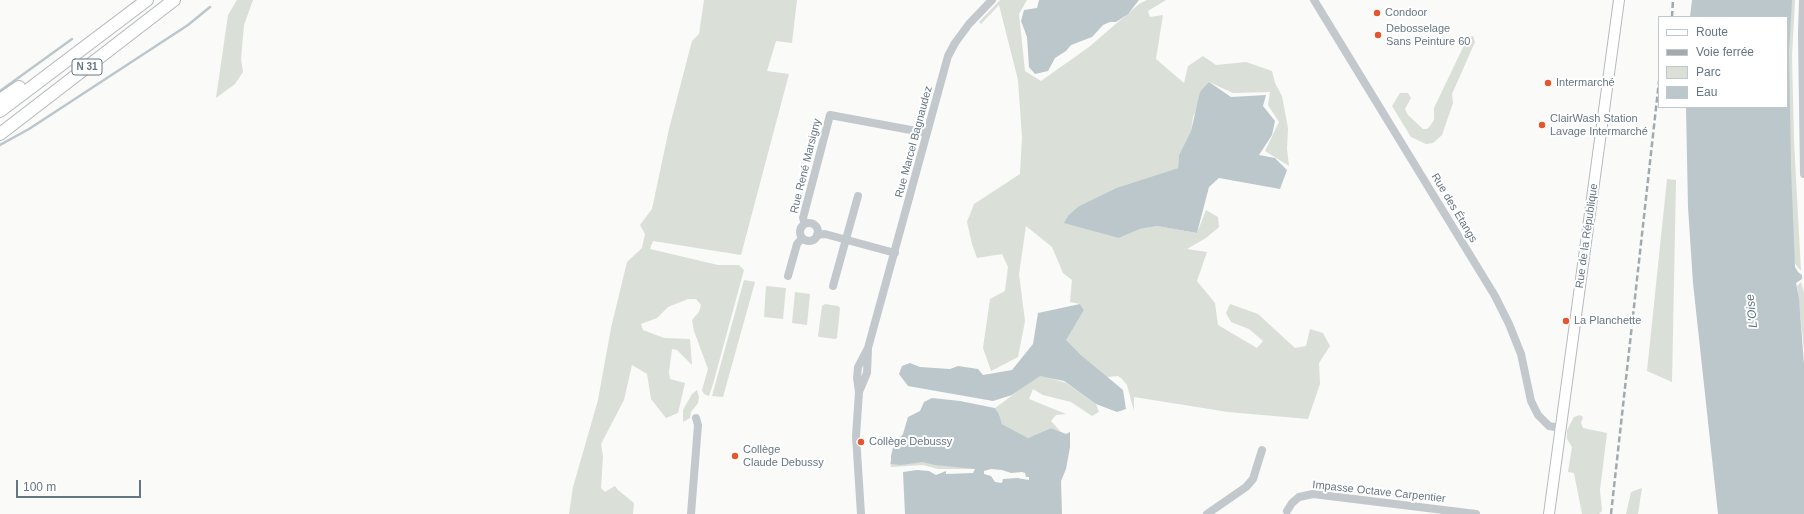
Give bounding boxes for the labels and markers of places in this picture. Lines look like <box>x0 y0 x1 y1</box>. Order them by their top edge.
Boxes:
place label: Condoor <box>1385 6 1427 20</box>
marker: Condoor <box>1372 8 1382 18</box>
place label: Debosselage Sans Peinture 60 <box>1386 22 1470 48</box>
marker: Debosselage Sans Peinture 60 <box>1373 30 1383 40</box>
place label: Intermarché <box>1556 76 1615 90</box>
marker: Intermarché <box>1543 78 1553 88</box>
place label: ClairWash Station Lavage Intermarché <box>1550 112 1648 138</box>
marker: ClairWash Station Lavage Intermarché <box>1537 120 1547 130</box>
place label: La Planchette <box>1574 314 1641 328</box>
marker: La Planchette <box>1561 316 1571 326</box>
place label: Collège Debussy <box>869 435 952 449</box>
marker: Collège Debussy <box>856 437 866 447</box>
place label: Collège Claude Debussy <box>743 443 824 469</box>
marker: Collège Claude Debussy <box>730 451 740 461</box>

